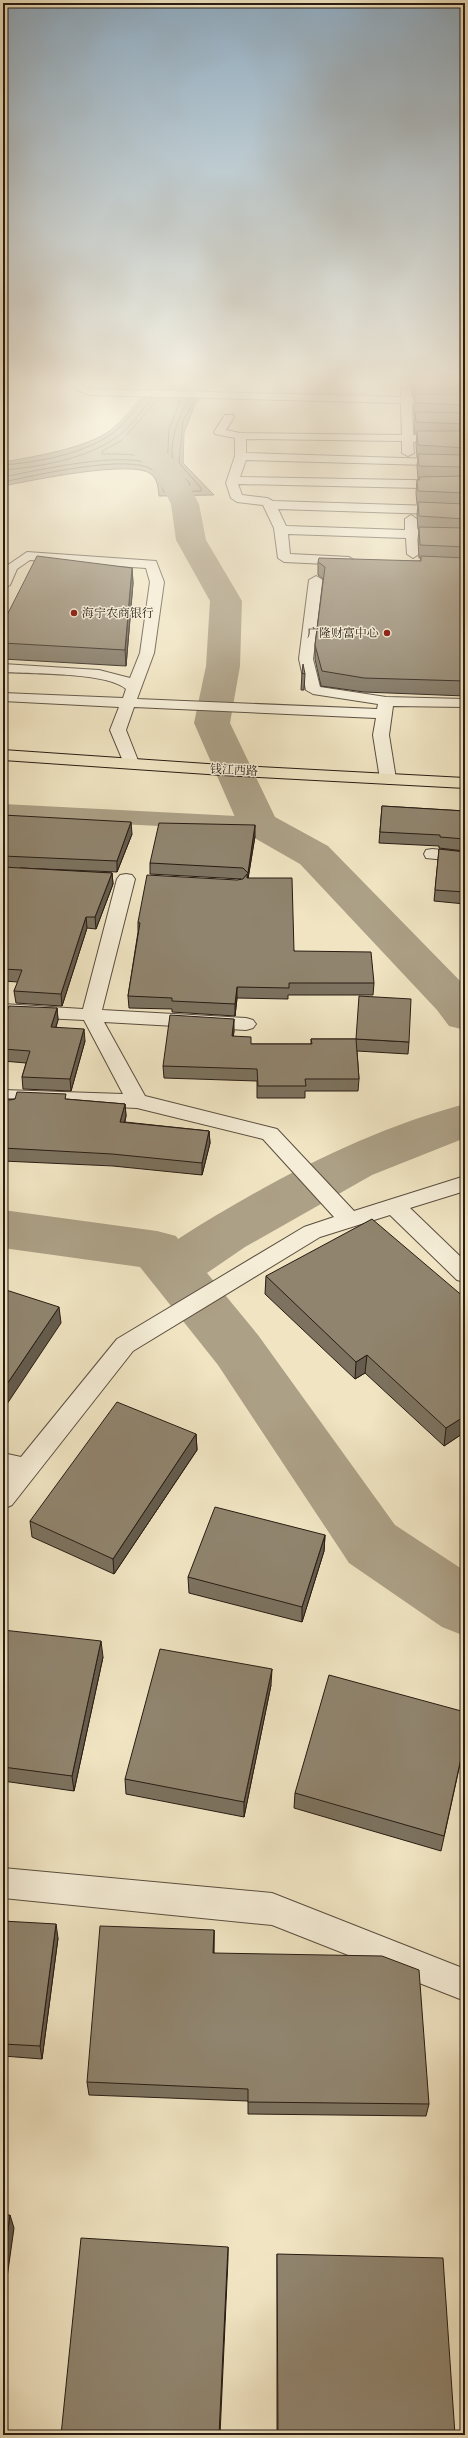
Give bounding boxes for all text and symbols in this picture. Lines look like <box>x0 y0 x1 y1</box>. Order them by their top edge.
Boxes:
place label: 海宁农商银行 <box>82 605 154 621</box>
marker: 海宁农商银行 <box>69 608 79 618</box>
place label: 广隆财富中心 <box>307 625 379 641</box>
marker: 广隆财富中心 <box>382 628 392 638</box>
street label: 钱江西路 <box>210 761 258 779</box>

